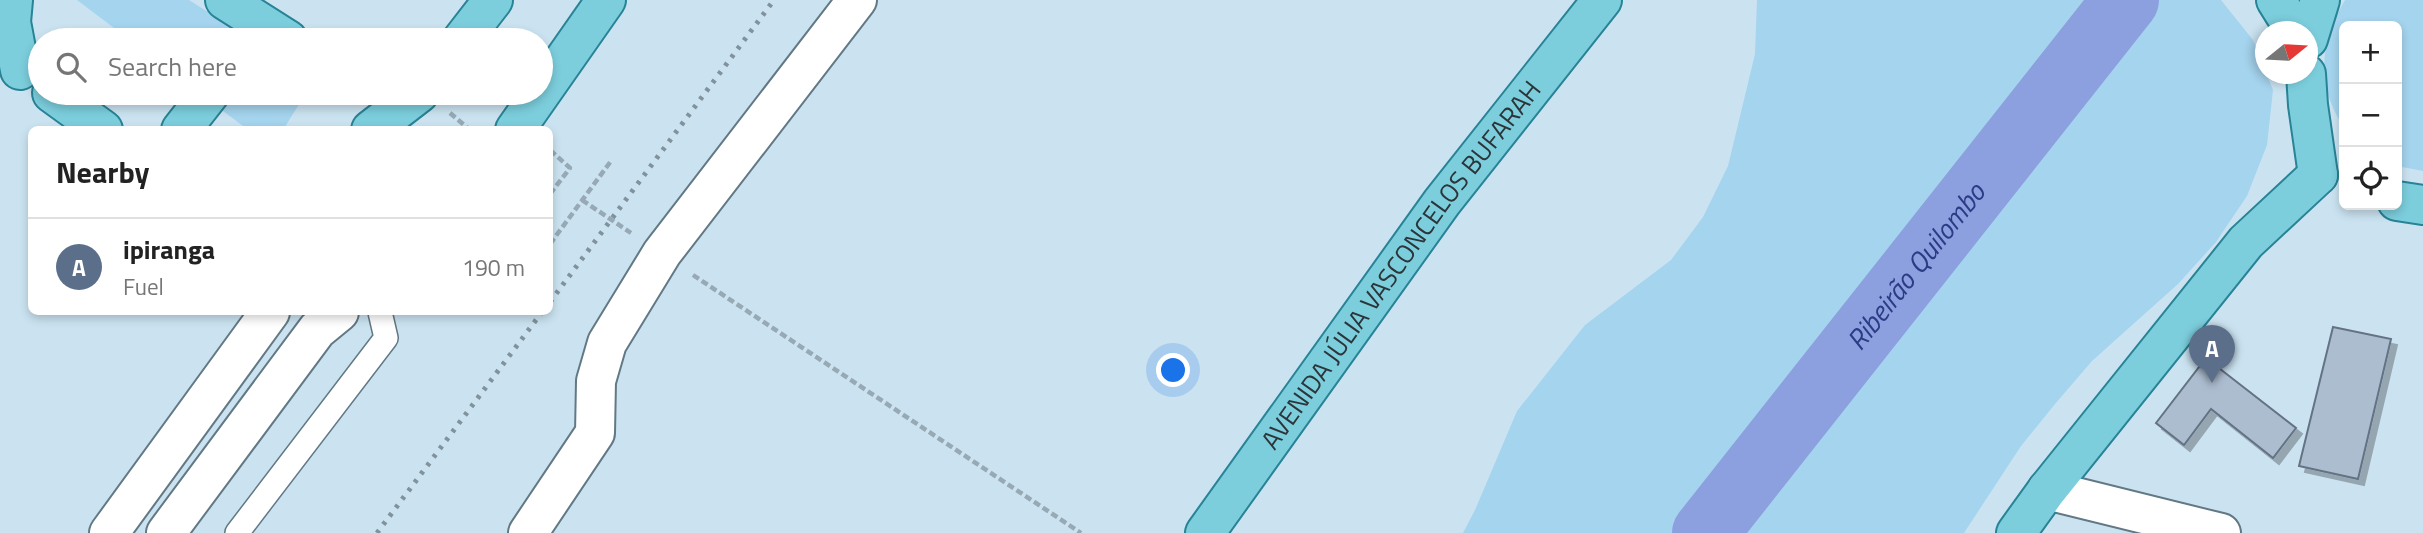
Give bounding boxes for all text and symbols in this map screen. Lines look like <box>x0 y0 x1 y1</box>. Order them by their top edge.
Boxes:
north arrow <box>2255 21 2318 84</box>
map controls <box>2339 21 2402 210</box>
button: + <box>2339 21 2402 84</box>
search box <box>28 28 553 105</box>
text: Search here <box>108 47 237 86</box>
icon: search <box>52 48 90 86</box>
street label: AVENIDA JÚLIA VASCONCELOS BUFARAH <box>1251 72 1550 457</box>
button: − <box>2339 84 2402 147</box>
button: locate <box>2339 147 2402 210</box>
text: Nearby <box>56 149 149 195</box>
water label: Ribeirão Quilombo <box>1835 172 1996 359</box>
text: ipiranga <box>123 230 215 269</box>
text: A <box>72 250 86 285</box>
text: 190 m <box>462 250 525 285</box>
text: Fuel <box>123 269 164 304</box>
pin: A <box>2189 325 2235 383</box>
your location <box>1156 353 1190 387</box>

